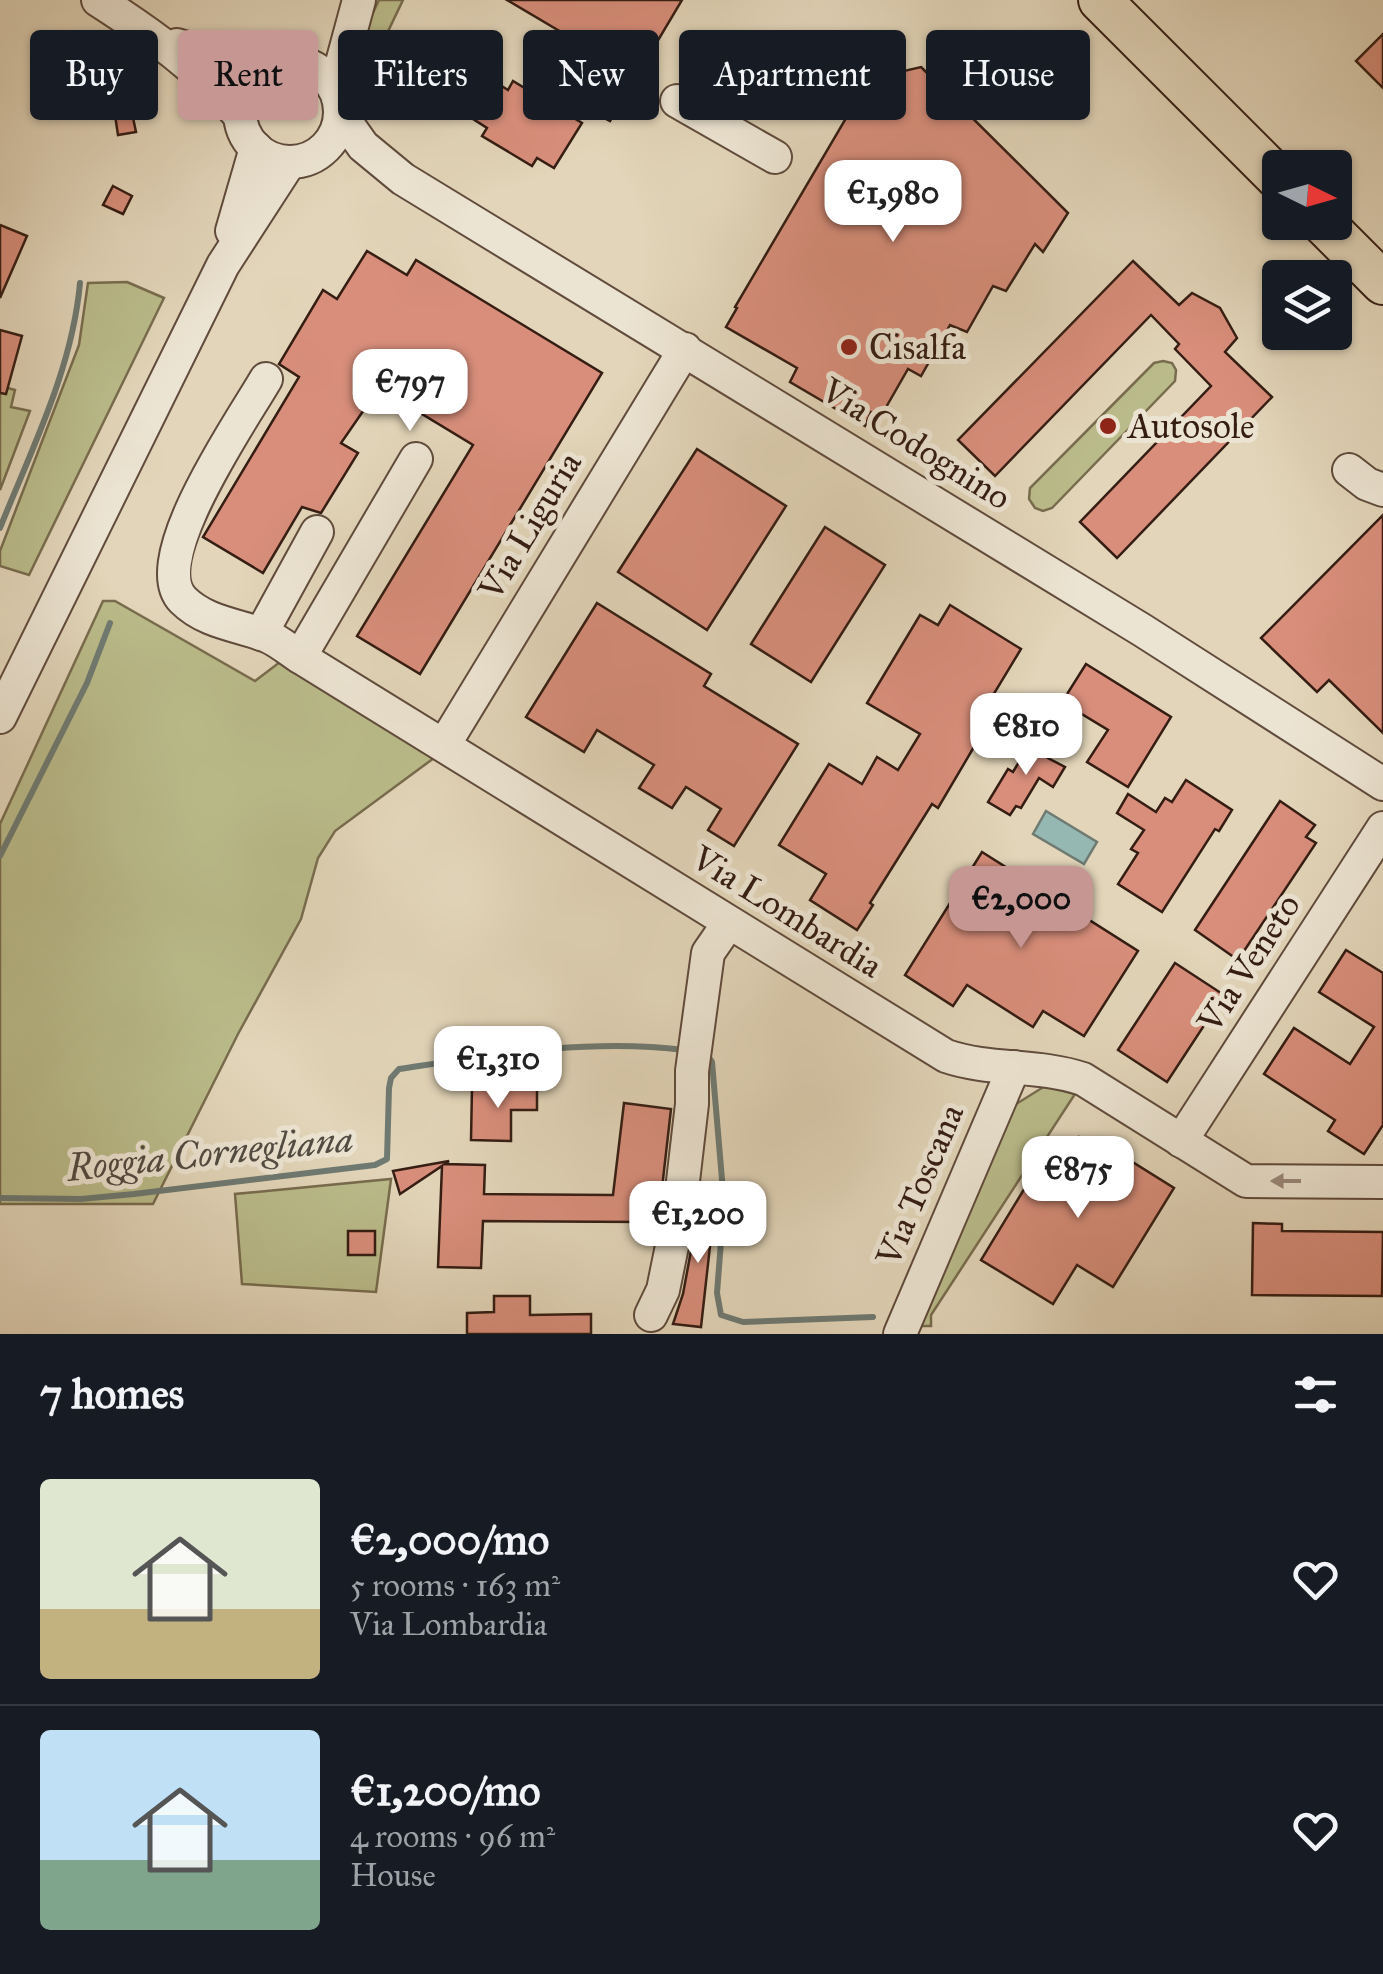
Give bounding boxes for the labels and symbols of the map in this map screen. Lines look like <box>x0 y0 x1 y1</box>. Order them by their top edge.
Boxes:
north arrow <box>1262 150 1352 240</box>
pin: €1,980 <box>812 160 974 245</box>
place label: Cisalfa <box>869 326 966 369</box>
marker: Cisalfa <box>838 336 860 358</box>
pin: €797 <box>351 349 469 434</box>
street label: Via Codognino <box>812 368 1019 519</box>
place label: Autosole <box>1126 405 1255 448</box>
marker: Autosole <box>1097 415 1119 437</box>
street label: Via Liguria <box>469 444 591 608</box>
pin: €810 <box>967 693 1085 778</box>
street label: Via Lombardia <box>683 836 890 988</box>
pin: €2,000 <box>940 866 1102 951</box>
street label: Via Veneto <box>1188 886 1310 1041</box>
pin: €1,310 <box>417 1026 579 1111</box>
street label: Via Toscana <box>866 1098 973 1273</box>
water label: Roggia Cornegliana <box>63 1115 355 1191</box>
pin: €875 <box>1019 1136 1137 1221</box>
one-way arrow <box>1269 1173 1301 1189</box>
pin: €1,200 <box>617 1181 779 1266</box>

